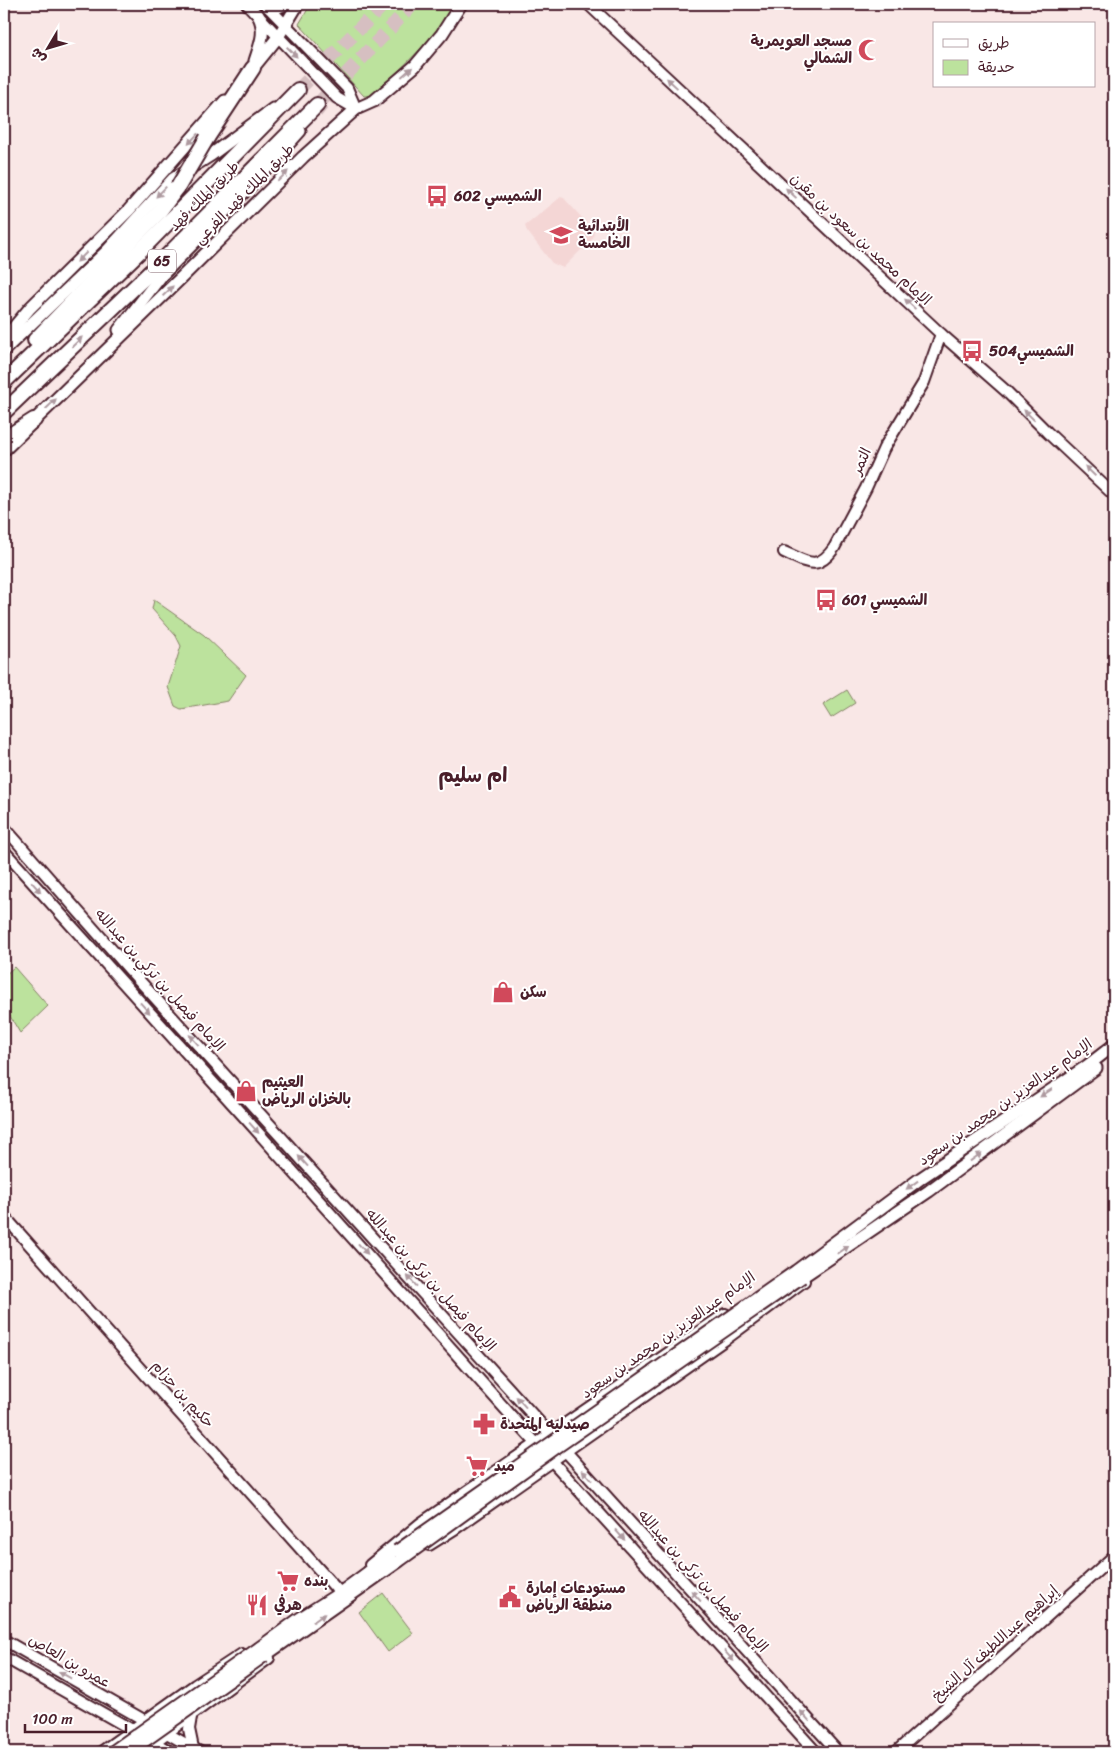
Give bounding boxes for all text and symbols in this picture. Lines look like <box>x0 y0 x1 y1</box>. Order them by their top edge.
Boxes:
north arrow <box>22 22 72 72</box>
legend <box>933 22 1096 88</box>
place label: مسجد العويمرية الشمالي <box>751 28 852 72</box>
text: طريق <box>978 30 1010 56</box>
mosque icon: مسجد العويمرية الشمالي <box>856 37 882 63</box>
text: ش <box>24 42 53 69</box>
one-way arrow <box>286 46 298 58</box>
text: حديقة <box>978 54 1015 80</box>
one-way arrow <box>401 67 414 78</box>
one-way arrow <box>666 77 678 89</box>
one-way arrow <box>187 132 198 145</box>
street label: طريق الملك فهد الفرعي <box>190 140 298 248</box>
street label: طريق الملك فهد <box>165 157 243 235</box>
street label: الإمام محمد بن سعود بن مقرن <box>784 166 938 312</box>
one-way arrow <box>277 170 289 182</box>
bus stop icon: الشميسي 602 <box>424 183 450 209</box>
place label: الشميسي 602 <box>453 183 542 210</box>
one-way arrow <box>155 186 167 198</box>
one-way arrow <box>785 187 797 199</box>
place label: الأبتدائية الخامسة <box>578 213 630 256</box>
school or university icon: الأبتدائية الخامسة <box>548 222 574 248</box>
road number: 65 <box>148 250 176 272</box>
one-way arrow <box>76 251 88 263</box>
one-way arrow <box>162 285 174 297</box>
one-way arrow <box>904 298 916 310</box>
one-way arrow <box>71 336 83 348</box>
bus stop icon: الشميسي504 <box>959 338 985 364</box>
place label: الشميسي504 <box>989 338 1074 365</box>
one-way arrow <box>45 398 57 410</box>
one-way arrow <box>1023 409 1035 421</box>
street label: التمر <box>843 443 879 480</box>
one-way arrow <box>1084 465 1096 477</box>
bus stop icon: الشميسي 601 <box>813 587 839 613</box>
place label: الشميسي 601 <box>841 587 927 614</box>
district label: ام سليم <box>439 758 507 793</box>
one-way arrow <box>30 881 41 893</box>
street label: الإمام فيصل بن تركي بن عبدالله <box>88 902 232 1058</box>
shop icon: سكن <box>490 979 516 1005</box>
place label: سكن <box>520 979 547 1005</box>
one-way arrow <box>139 1001 151 1013</box>
street label: الإمام عبدالعزيز بن محمد بن سعود <box>912 1032 1098 1172</box>
one-way arrow <box>188 1035 200 1047</box>
place label: العيثيم بالخزان الرياض <box>262 1069 351 1112</box>
shop icon: العيثيم بالخزان الرياض <box>233 1078 259 1104</box>
one-way arrow <box>1039 1088 1053 1097</box>
one-way arrow <box>249 1121 260 1134</box>
one-way arrow <box>969 1152 983 1162</box>
one-way arrow <box>297 1155 309 1167</box>
one-way arrow <box>905 1180 919 1190</box>
street label: الإمام فيصل بن تركي بن عبدالله <box>359 1202 503 1358</box>
one-way arrow <box>357 1242 369 1254</box>
one-way arrow <box>836 1245 850 1255</box>
street label: الإمام عبدالعزيز بن محمد بن سعود <box>575 1265 761 1405</box>
one-way arrow <box>406 1276 418 1288</box>
street label: حكيم بن حزام <box>145 1354 221 1434</box>
one-way arrow <box>515 1396 527 1408</box>
pharmacy icon: صيدليه المتحدة <box>471 1411 497 1437</box>
place label: صيدليه المتحدة <box>500 1411 590 1437</box>
supermarket icon: ميد <box>464 1453 490 1479</box>
place label: ميد <box>494 1453 515 1479</box>
one-way arrow <box>581 1470 593 1482</box>
street label: الإمام فيصل بن تركي بن عبدالله <box>631 1503 775 1659</box>
one-way arrow <box>614 1529 626 1541</box>
supermarket icon: بنده <box>275 1568 301 1594</box>
place label: بنده <box>304 1568 328 1594</box>
place label: مستودعات إمارة منطقة الرياض <box>526 1575 626 1618</box>
street label: إبراهيم عبداللطيف آل الشيخ <box>925 1578 1065 1708</box>
public building icon: مستودعات إمارة منطقة الرياض <box>497 1584 523 1610</box>
one-way arrow <box>690 1590 702 1602</box>
restaurant icon: هرفي <box>244 1592 270 1618</box>
place label: هرفي <box>274 1592 302 1618</box>
one-way arrow <box>312 1613 326 1623</box>
street label: عمرو بن العاص <box>24 1627 116 1695</box>
one-way arrow <box>723 1649 735 1661</box>
one-way arrow <box>57 1671 72 1679</box>
scale bar <box>25 1701 126 1733</box>
text: 100 m <box>32 1706 73 1732</box>
one-way arrow <box>799 1711 811 1723</box>

